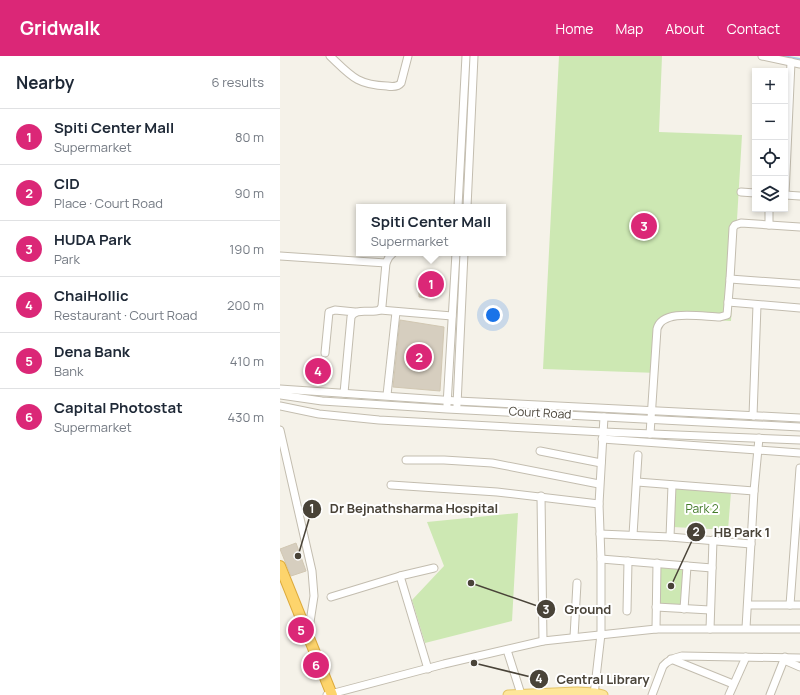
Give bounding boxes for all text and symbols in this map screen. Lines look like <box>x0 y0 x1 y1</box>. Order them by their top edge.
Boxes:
text: Gridwalk <box>20 15 100 41</box>
text: Home <box>556 19 593 38</box>
text: Map <box>615 19 643 38</box>
text: About <box>665 19 705 38</box>
text: Contact <box>727 19 780 38</box>
map controls <box>752 68 788 212</box>
button: + <box>752 68 788 104</box>
text: Nearby <box>16 71 74 94</box>
text: 6 results <box>212 73 264 91</box>
button: − <box>752 104 788 140</box>
text: Spiti Center Mall <box>54 117 174 138</box>
text: 1 <box>26 128 32 146</box>
text: 80 m <box>235 128 264 146</box>
text: Supermarket <box>54 138 132 156</box>
button: locate <box>752 140 788 176</box>
text: CID <box>54 173 80 194</box>
button: layers <box>752 176 788 212</box>
text: 2 <box>25 184 33 202</box>
text: 90 m <box>234 184 264 202</box>
text: Place · Court Road <box>54 194 163 212</box>
popup <box>356 204 506 256</box>
text: Spiti Center Mall <box>371 211 491 232</box>
pin: 3 <box>631 211 657 241</box>
text: HUDA Park <box>54 229 131 250</box>
text: Supermarket <box>371 232 449 250</box>
text: 3 <box>25 240 33 258</box>
text: 190 m <box>229 240 264 258</box>
text: Park <box>54 250 80 268</box>
pin: 1 <box>418 269 444 299</box>
text: ChaiHollic <box>54 285 129 306</box>
text: 4 <box>25 296 33 314</box>
text: 200 m <box>227 296 264 314</box>
your location <box>483 305 503 325</box>
text: Restaurant · Court Road <box>54 306 198 324</box>
text: Dena Bank <box>54 341 130 362</box>
pin: 2 <box>406 342 432 372</box>
text: 5 <box>25 352 33 370</box>
text: 410 m <box>230 352 264 370</box>
pin: 4 <box>305 356 331 386</box>
text: Bank <box>54 362 83 380</box>
text: Capital Photostat <box>54 397 183 418</box>
street label: Court Road <box>508 402 572 423</box>
text: 6 <box>25 408 33 426</box>
text: 430 m <box>228 408 264 426</box>
text: Supermarket <box>54 418 132 436</box>
callout: Dr Bejnathsharma Hospital <box>302 496 507 521</box>
text: Dr Bejnathsharma Hospital <box>330 499 498 517</box>
text: 1 <box>309 500 315 517</box>
park label: Park 2 <box>685 500 719 517</box>
callout: HB Park 1 <box>686 520 778 545</box>
text: 2 <box>692 523 700 540</box>
text: HB Park 1 <box>714 523 770 541</box>
callout: Ground <box>536 597 619 622</box>
text: Ground <box>565 600 611 618</box>
text: 3 <box>543 601 550 618</box>
pin: 5 <box>288 615 314 645</box>
pin: 6 <box>303 650 329 680</box>
callout: Central Library <box>529 667 658 692</box>
text: 4 <box>535 670 543 687</box>
text: Central Library <box>556 670 650 688</box>

